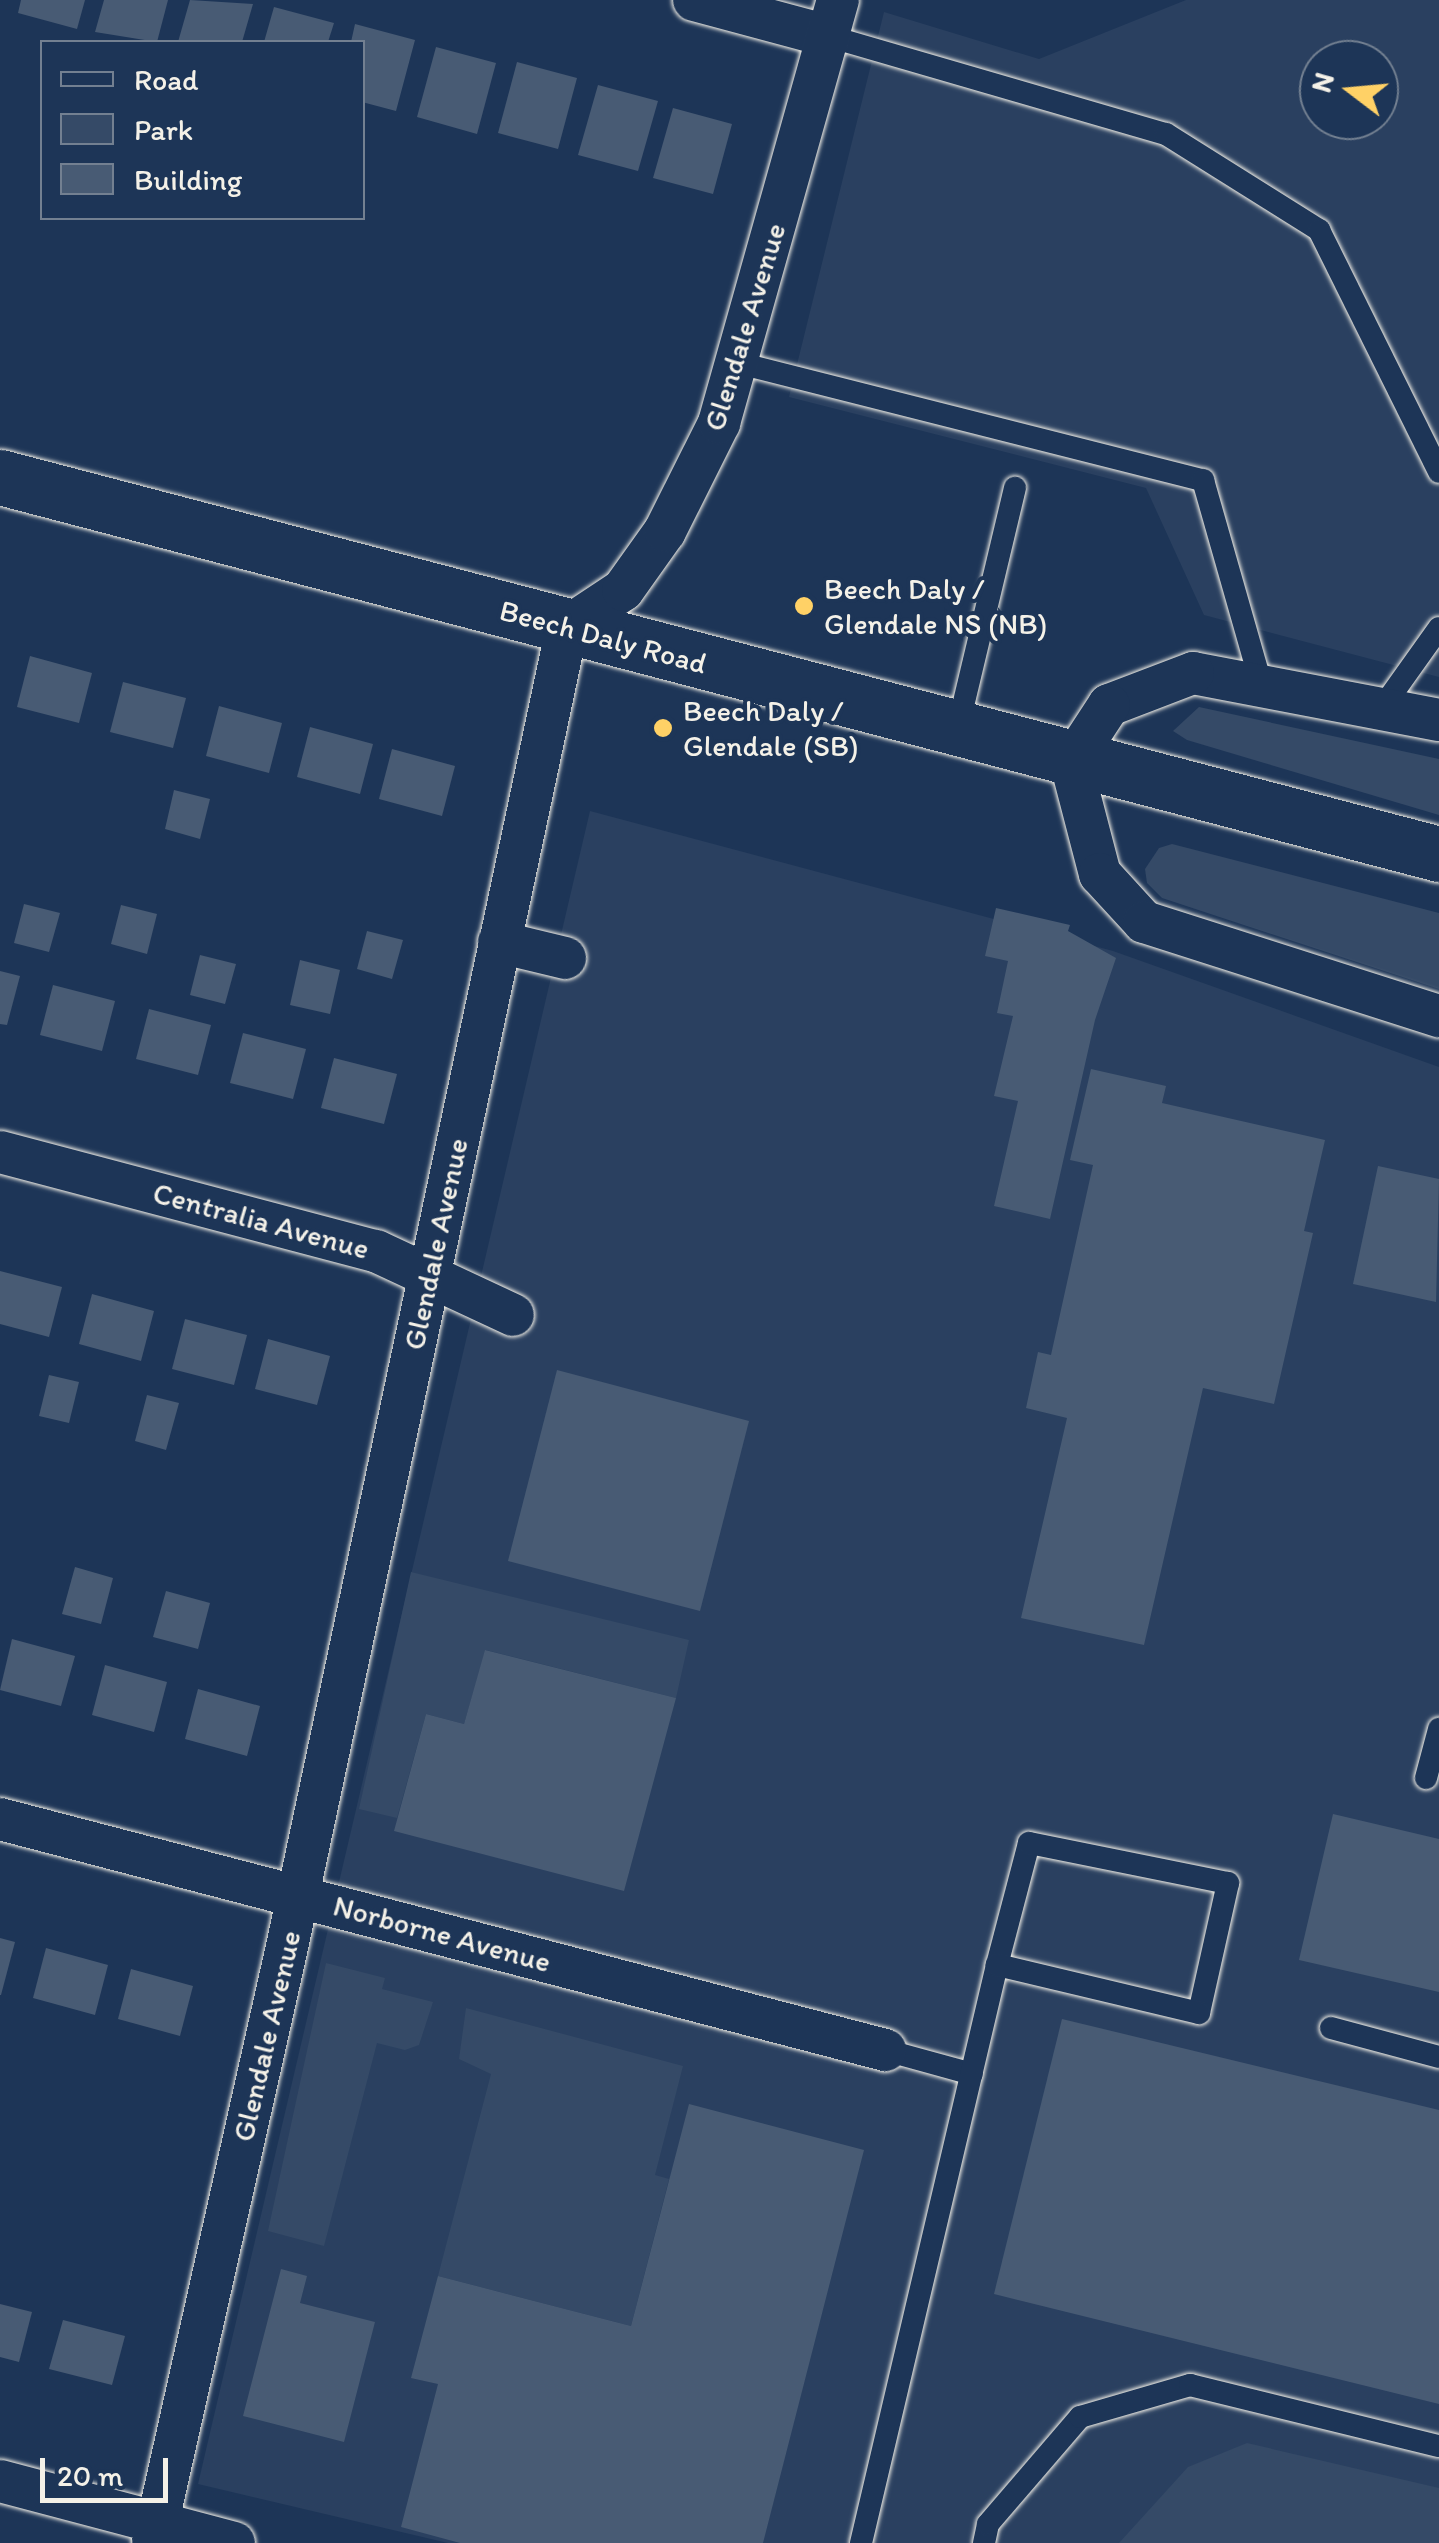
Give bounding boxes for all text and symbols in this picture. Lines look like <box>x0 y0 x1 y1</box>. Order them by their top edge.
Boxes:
legend <box>40 40 365 220</box>
north arrow <box>1299 40 1399 140</box>
text: Road <box>134 61 199 98</box>
text: N <box>1303 69 1341 96</box>
text: Park <box>134 111 193 148</box>
text: Building <box>134 161 242 198</box>
street label: Glendale Avenue <box>696 219 794 435</box>
place label: Beech Daly / Glendale NS (NB) <box>824 571 1047 642</box>
street label: Beech Daly Road <box>495 592 711 682</box>
marker: Beech Daly / Glendale NS (NB) <box>793 595 815 617</box>
place label: Beech Daly / Glendale (SB) <box>683 693 859 764</box>
marker: Beech Daly / Glendale (SB) <box>652 717 674 739</box>
street label: Glendale Avenue <box>396 1136 476 1352</box>
street label: Centralia Avenue <box>150 1175 372 1267</box>
street label: Norborne Avenue <box>330 1888 554 1980</box>
street label: Glendale Avenue <box>225 1928 309 2144</box>
scale bar <box>45 2438 172 2500</box>
text: 20 m <box>57 2457 123 2494</box>

